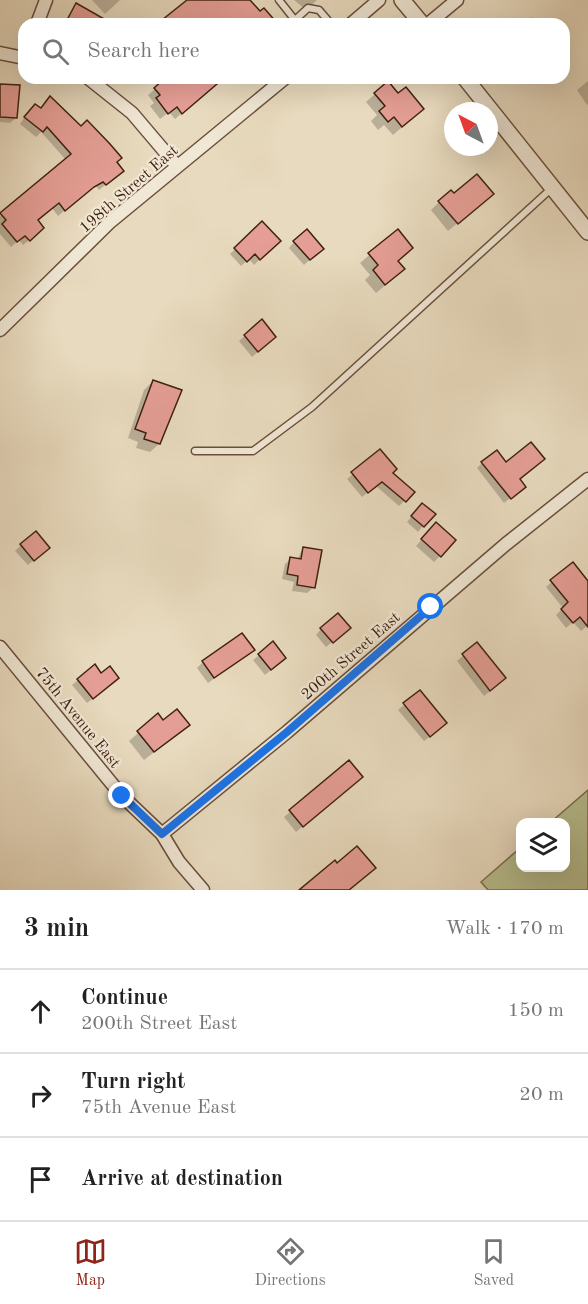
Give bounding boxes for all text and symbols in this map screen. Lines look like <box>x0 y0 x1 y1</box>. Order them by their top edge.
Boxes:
search box <box>18 18 570 84</box>
icon: search <box>39 35 72 68</box>
text: Search here <box>87 40 200 62</box>
north arrow <box>444 102 498 156</box>
street label: 198th Street East <box>77 142 182 237</box>
route start <box>417 593 443 619</box>
street label: 200th Street East <box>299 609 404 704</box>
street label: 75th Avenue East <box>32 665 123 772</box>
route end <box>108 782 134 808</box>
map controls <box>516 818 570 872</box>
button: layers <box>516 818 570 872</box>
text: 3 min <box>24 916 89 942</box>
text: Walk · 170 m <box>445 919 564 939</box>
text: Continue <box>81 987 168 1009</box>
icon: ahead <box>24 995 57 1028</box>
text: 150 m <box>508 1001 564 1021</box>
text: 200th Street East <box>81 1014 237 1034</box>
text: Turn right <box>81 1071 185 1093</box>
icon: right <box>24 1079 57 1112</box>
text: 20 m <box>519 1085 564 1105</box>
text: 75th Avenue East <box>81 1098 236 1118</box>
icon: arrive <box>24 1163 57 1196</box>
text: Arrive at destination <box>81 1168 283 1190</box>
tab: Map <box>74 1235 107 1291</box>
tab: Directions <box>255 1235 326 1291</box>
tab: Saved <box>473 1235 514 1291</box>

